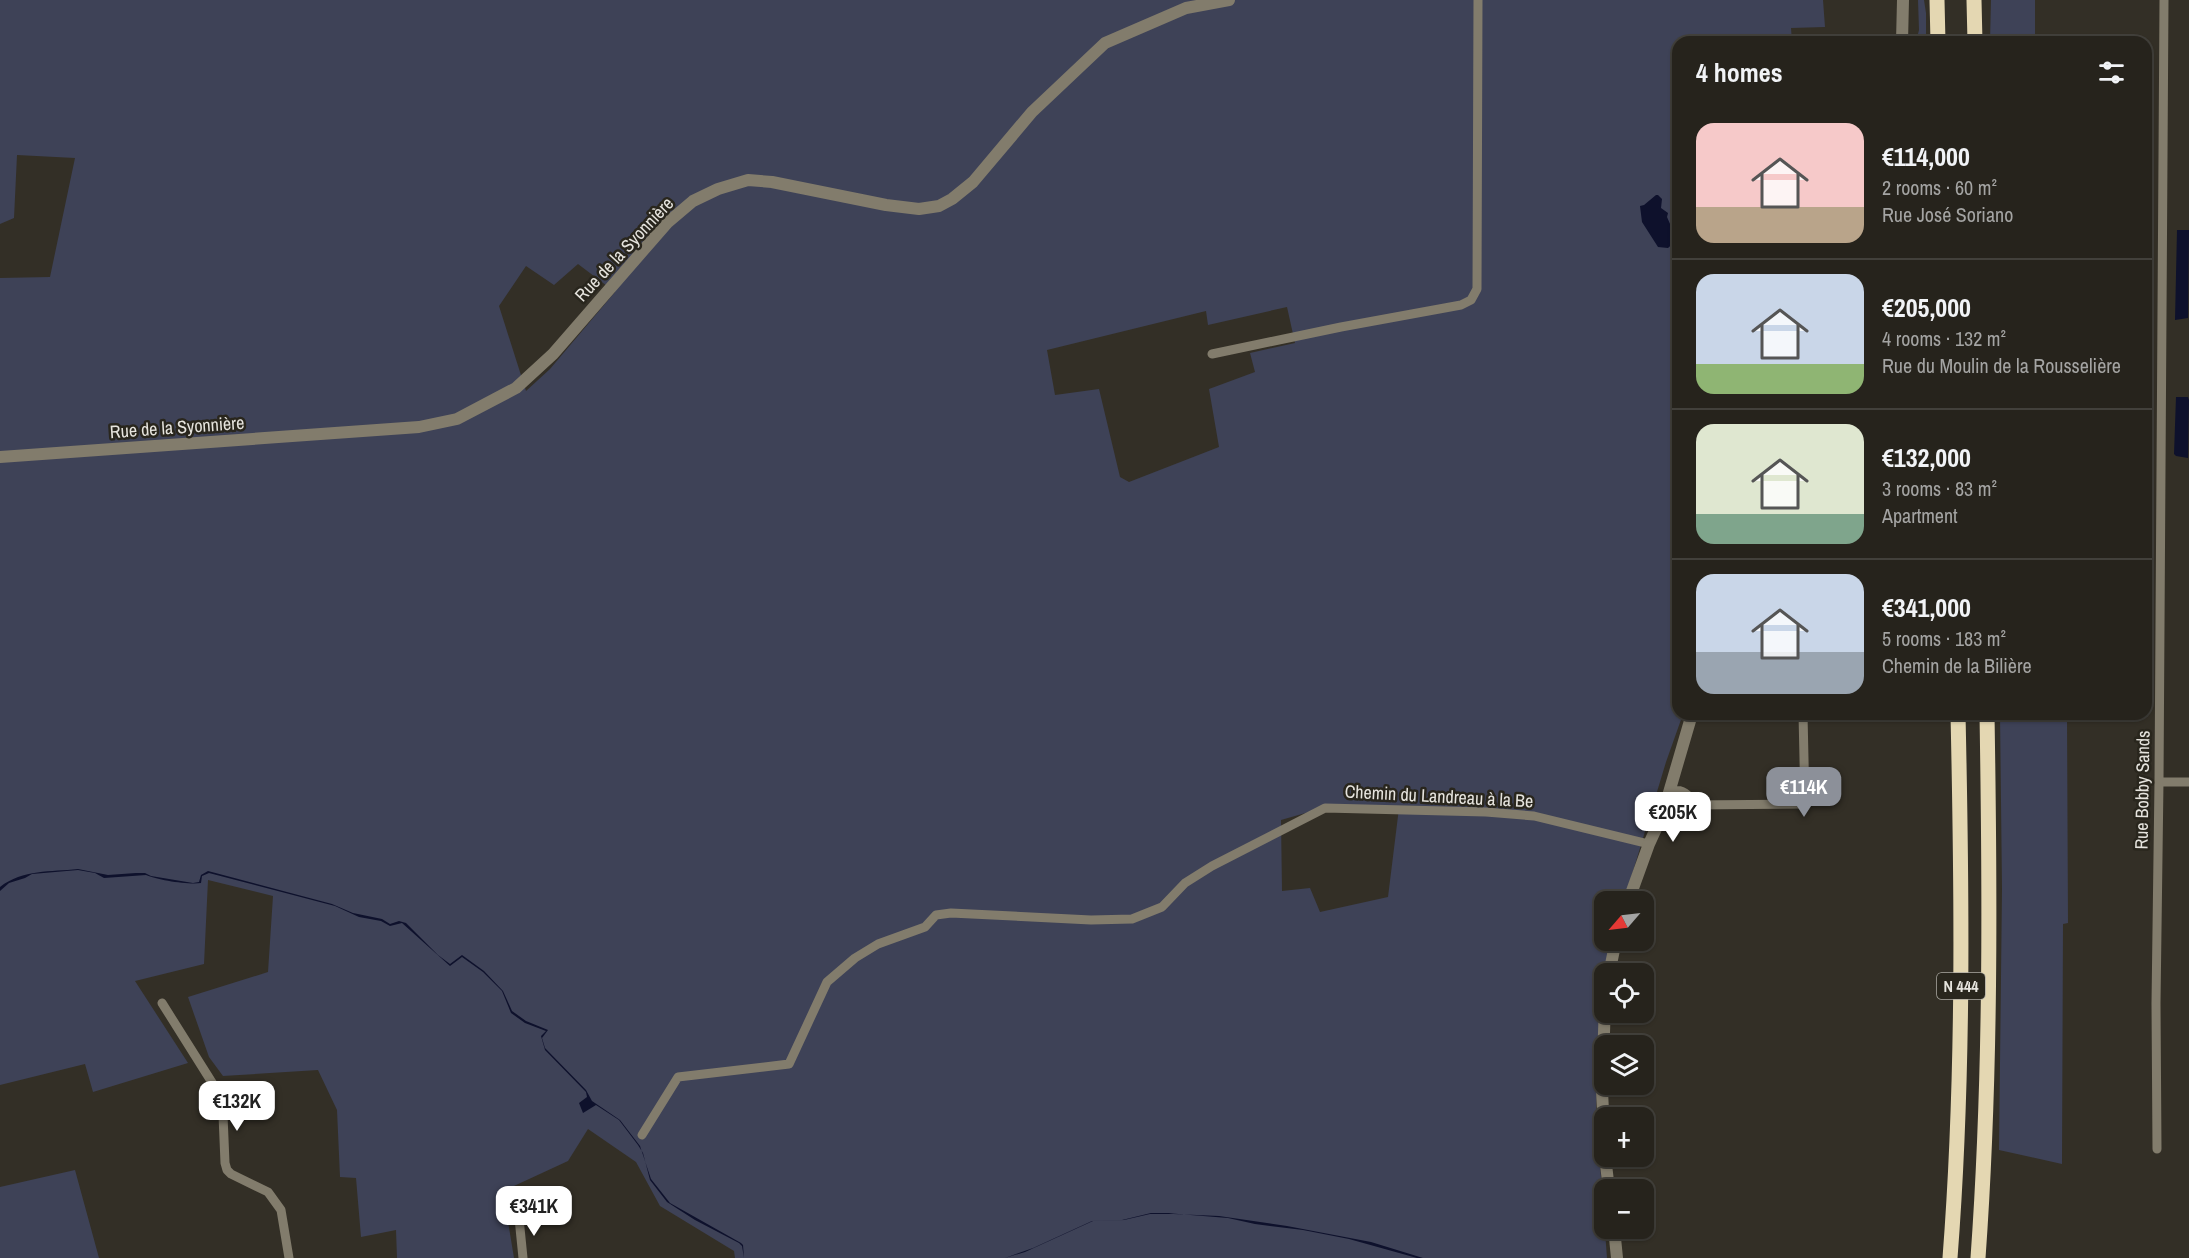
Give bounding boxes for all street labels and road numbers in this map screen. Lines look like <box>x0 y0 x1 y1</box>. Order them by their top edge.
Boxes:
street label: Rue de la Syonnière <box>569 191 679 307</box>
street label: Rue de la Syonnière <box>109 410 245 444</box>
street label: Rue Bobby Sands <box>2128 730 2156 850</box>
street label: Chemin du Landreau à la Be <box>1344 779 1534 813</box>
road number: N 444 <box>1937 973 1985 999</box>

